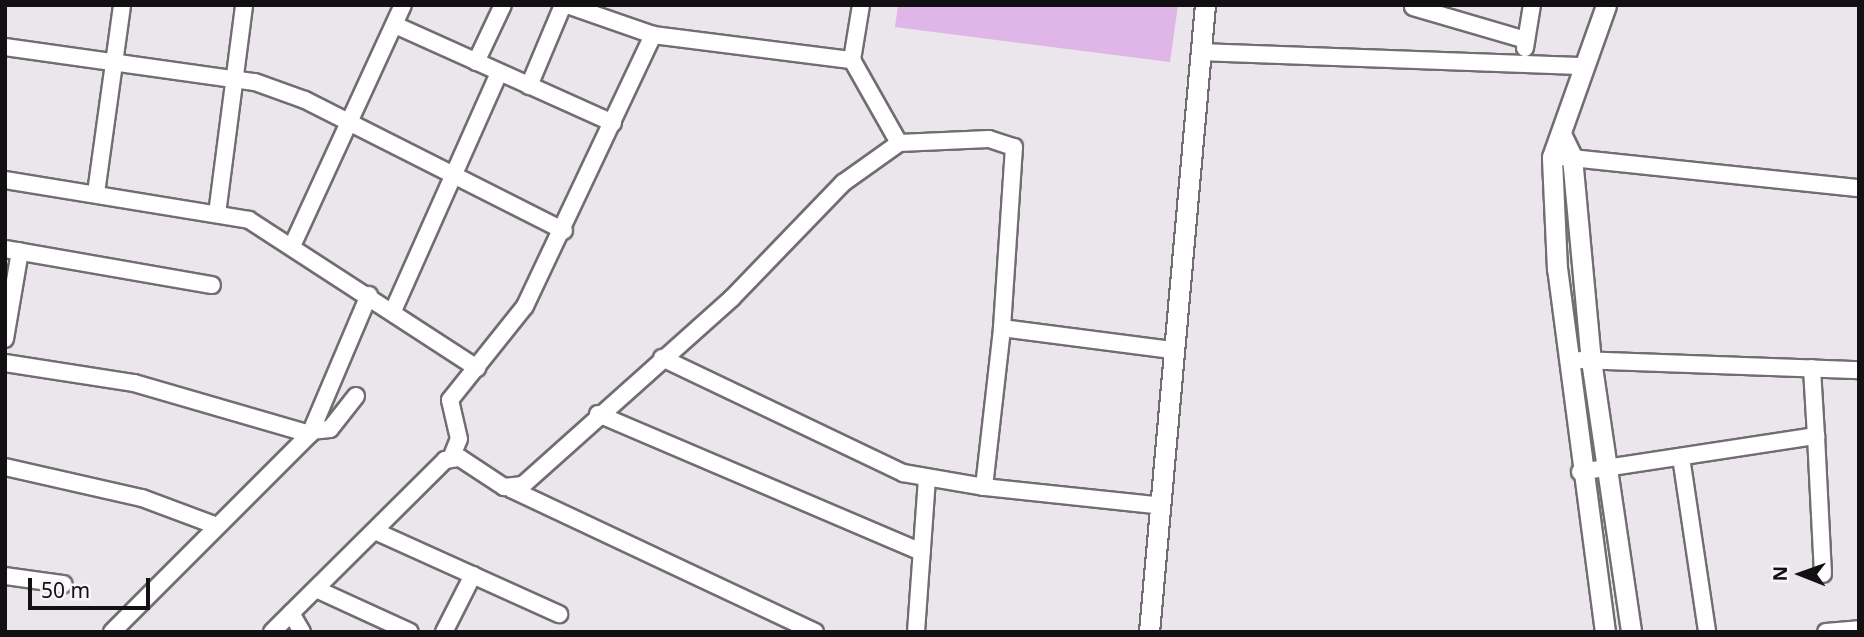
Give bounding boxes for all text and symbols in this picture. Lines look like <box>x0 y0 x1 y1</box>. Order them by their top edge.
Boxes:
north arrow <box>1766 539 1836 609</box>
scale bar <box>32 564 154 608</box>
text: N <box>1767 566 1793 582</box>
text: 50 m <box>41 576 90 604</box>

